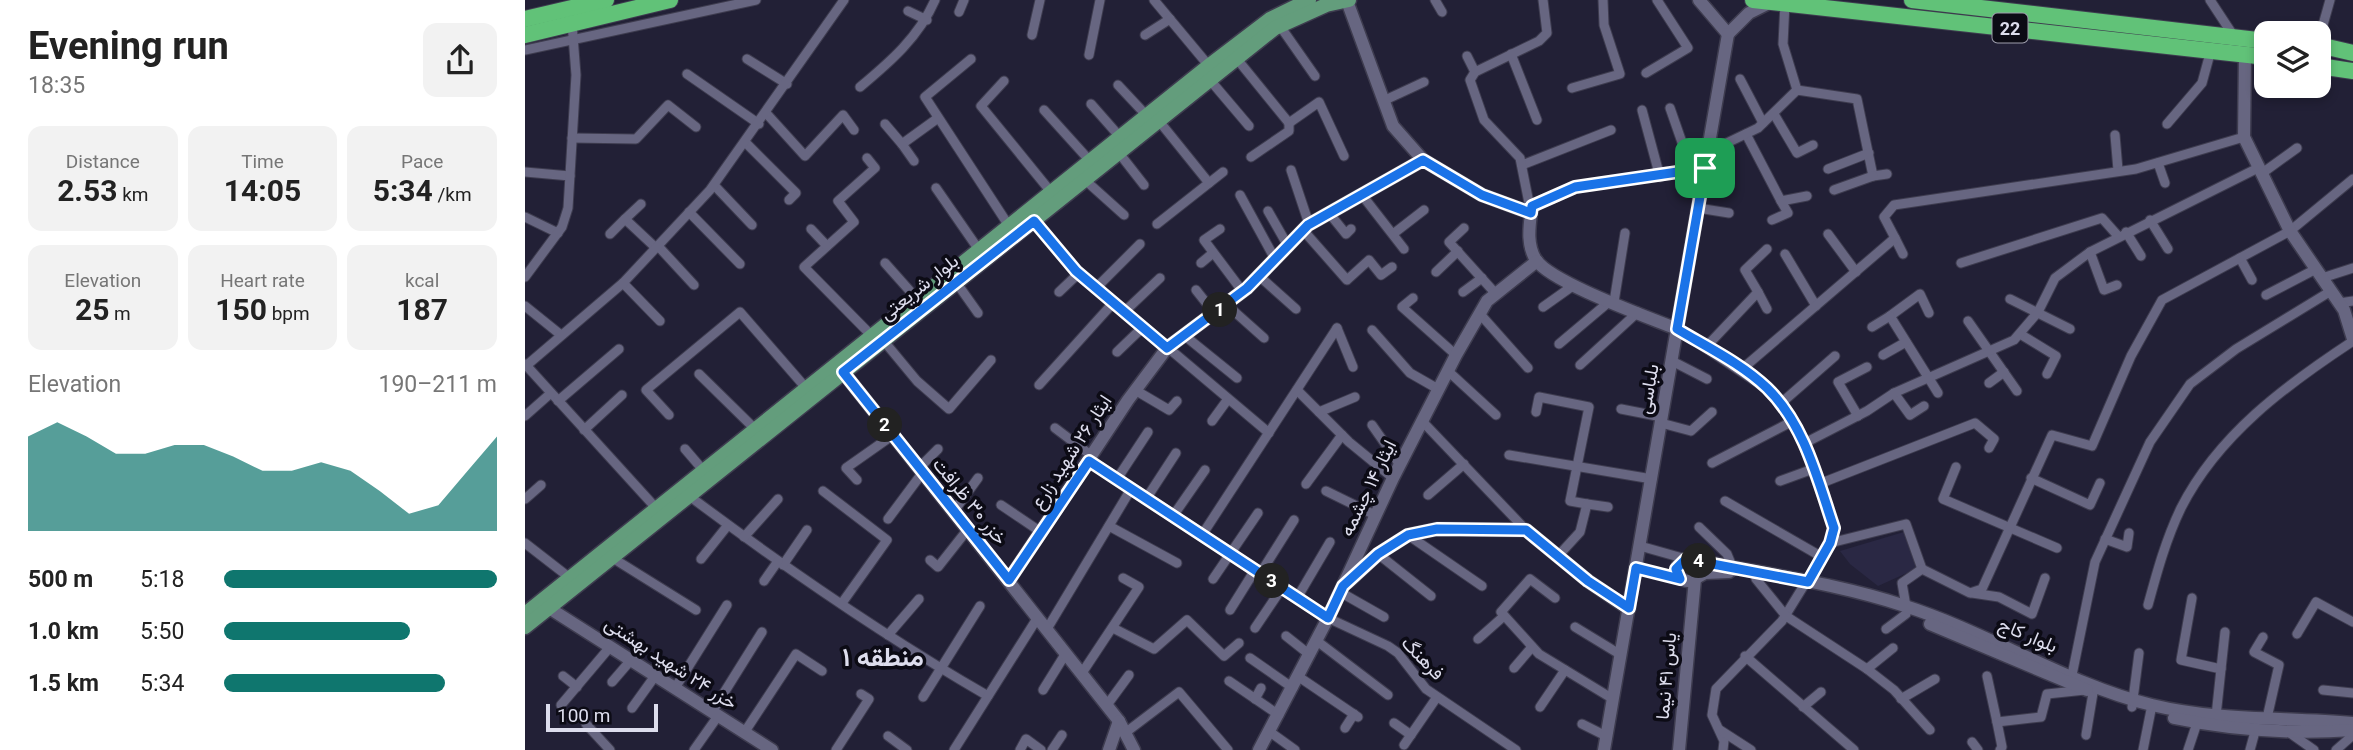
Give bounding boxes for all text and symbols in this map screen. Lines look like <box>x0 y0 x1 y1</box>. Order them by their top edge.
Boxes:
road number: 22 <box>1993 13 2027 42</box>
map controls <box>2254 21 2331 98</box>
button: layers <box>2254 21 2331 98</box>
button: share <box>423 23 497 97</box>
text: Evening run <box>28 24 229 68</box>
text: 18:35 <box>28 72 85 99</box>
pin <box>1675 138 1735 198</box>
icon: arrive <box>1686 149 1724 187</box>
text: Distance <box>66 150 140 173</box>
text: Time <box>241 150 284 173</box>
text: Pace <box>401 150 443 173</box>
text: 2.53 <box>57 173 117 208</box>
text: 14:05 <box>224 173 301 208</box>
text: 5:34 <box>373 173 433 208</box>
text: km <box>117 183 149 206</box>
text: /km <box>433 183 472 206</box>
street label: بلوار شریعتی <box>875 249 963 325</box>
text: Elevation <box>64 269 141 292</box>
text: Heart rate <box>220 269 305 292</box>
text: kcal <box>405 269 439 292</box>
text: 25 <box>75 292 109 327</box>
text: 150 <box>215 292 267 327</box>
text: 187 <box>396 292 448 327</box>
pin: 1 <box>1203 292 1237 328</box>
text: 1 <box>1214 298 1225 321</box>
text: m <box>109 302 131 325</box>
text: bpm <box>267 302 310 325</box>
street label: بلباسی <box>1632 362 1664 416</box>
text: Elevation <box>28 371 121 398</box>
text: 190–211 m <box>378 371 497 398</box>
street label: ایثار ۲۶ شهید زارع <box>1025 390 1117 514</box>
pin: 2 <box>867 408 903 442</box>
text: 2 <box>879 413 890 436</box>
street label: ایثار ۱۴ چشمه <box>1335 436 1403 541</box>
street label: خزر ۳۰ ظرافت <box>928 453 1012 549</box>
pin: 4 <box>1681 544 1717 578</box>
text: 4 <box>1693 549 1704 572</box>
pin: 3 <box>1255 564 1289 598</box>
text: 500 m <box>28 566 93 593</box>
text: 5:18 <box>140 566 184 593</box>
text: 3 <box>1266 569 1277 592</box>
street label: خزر ۲۴ شهید بهشتی <box>601 612 741 714</box>
street label: بلوار کاج <box>1995 612 2061 659</box>
text: 1.0 km <box>28 618 99 645</box>
text: 5:50 <box>140 618 184 645</box>
street label: فرهنگ <box>1397 631 1449 685</box>
street label: یاس ۴۱ نیما <box>1651 632 1681 720</box>
district label: منطقه ۱ <box>842 642 924 672</box>
text: 1.5 km <box>28 670 99 697</box>
text: 5:34 <box>140 670 184 697</box>
scale bar <box>546 701 658 733</box>
text: 100 m <box>557 704 610 727</box>

